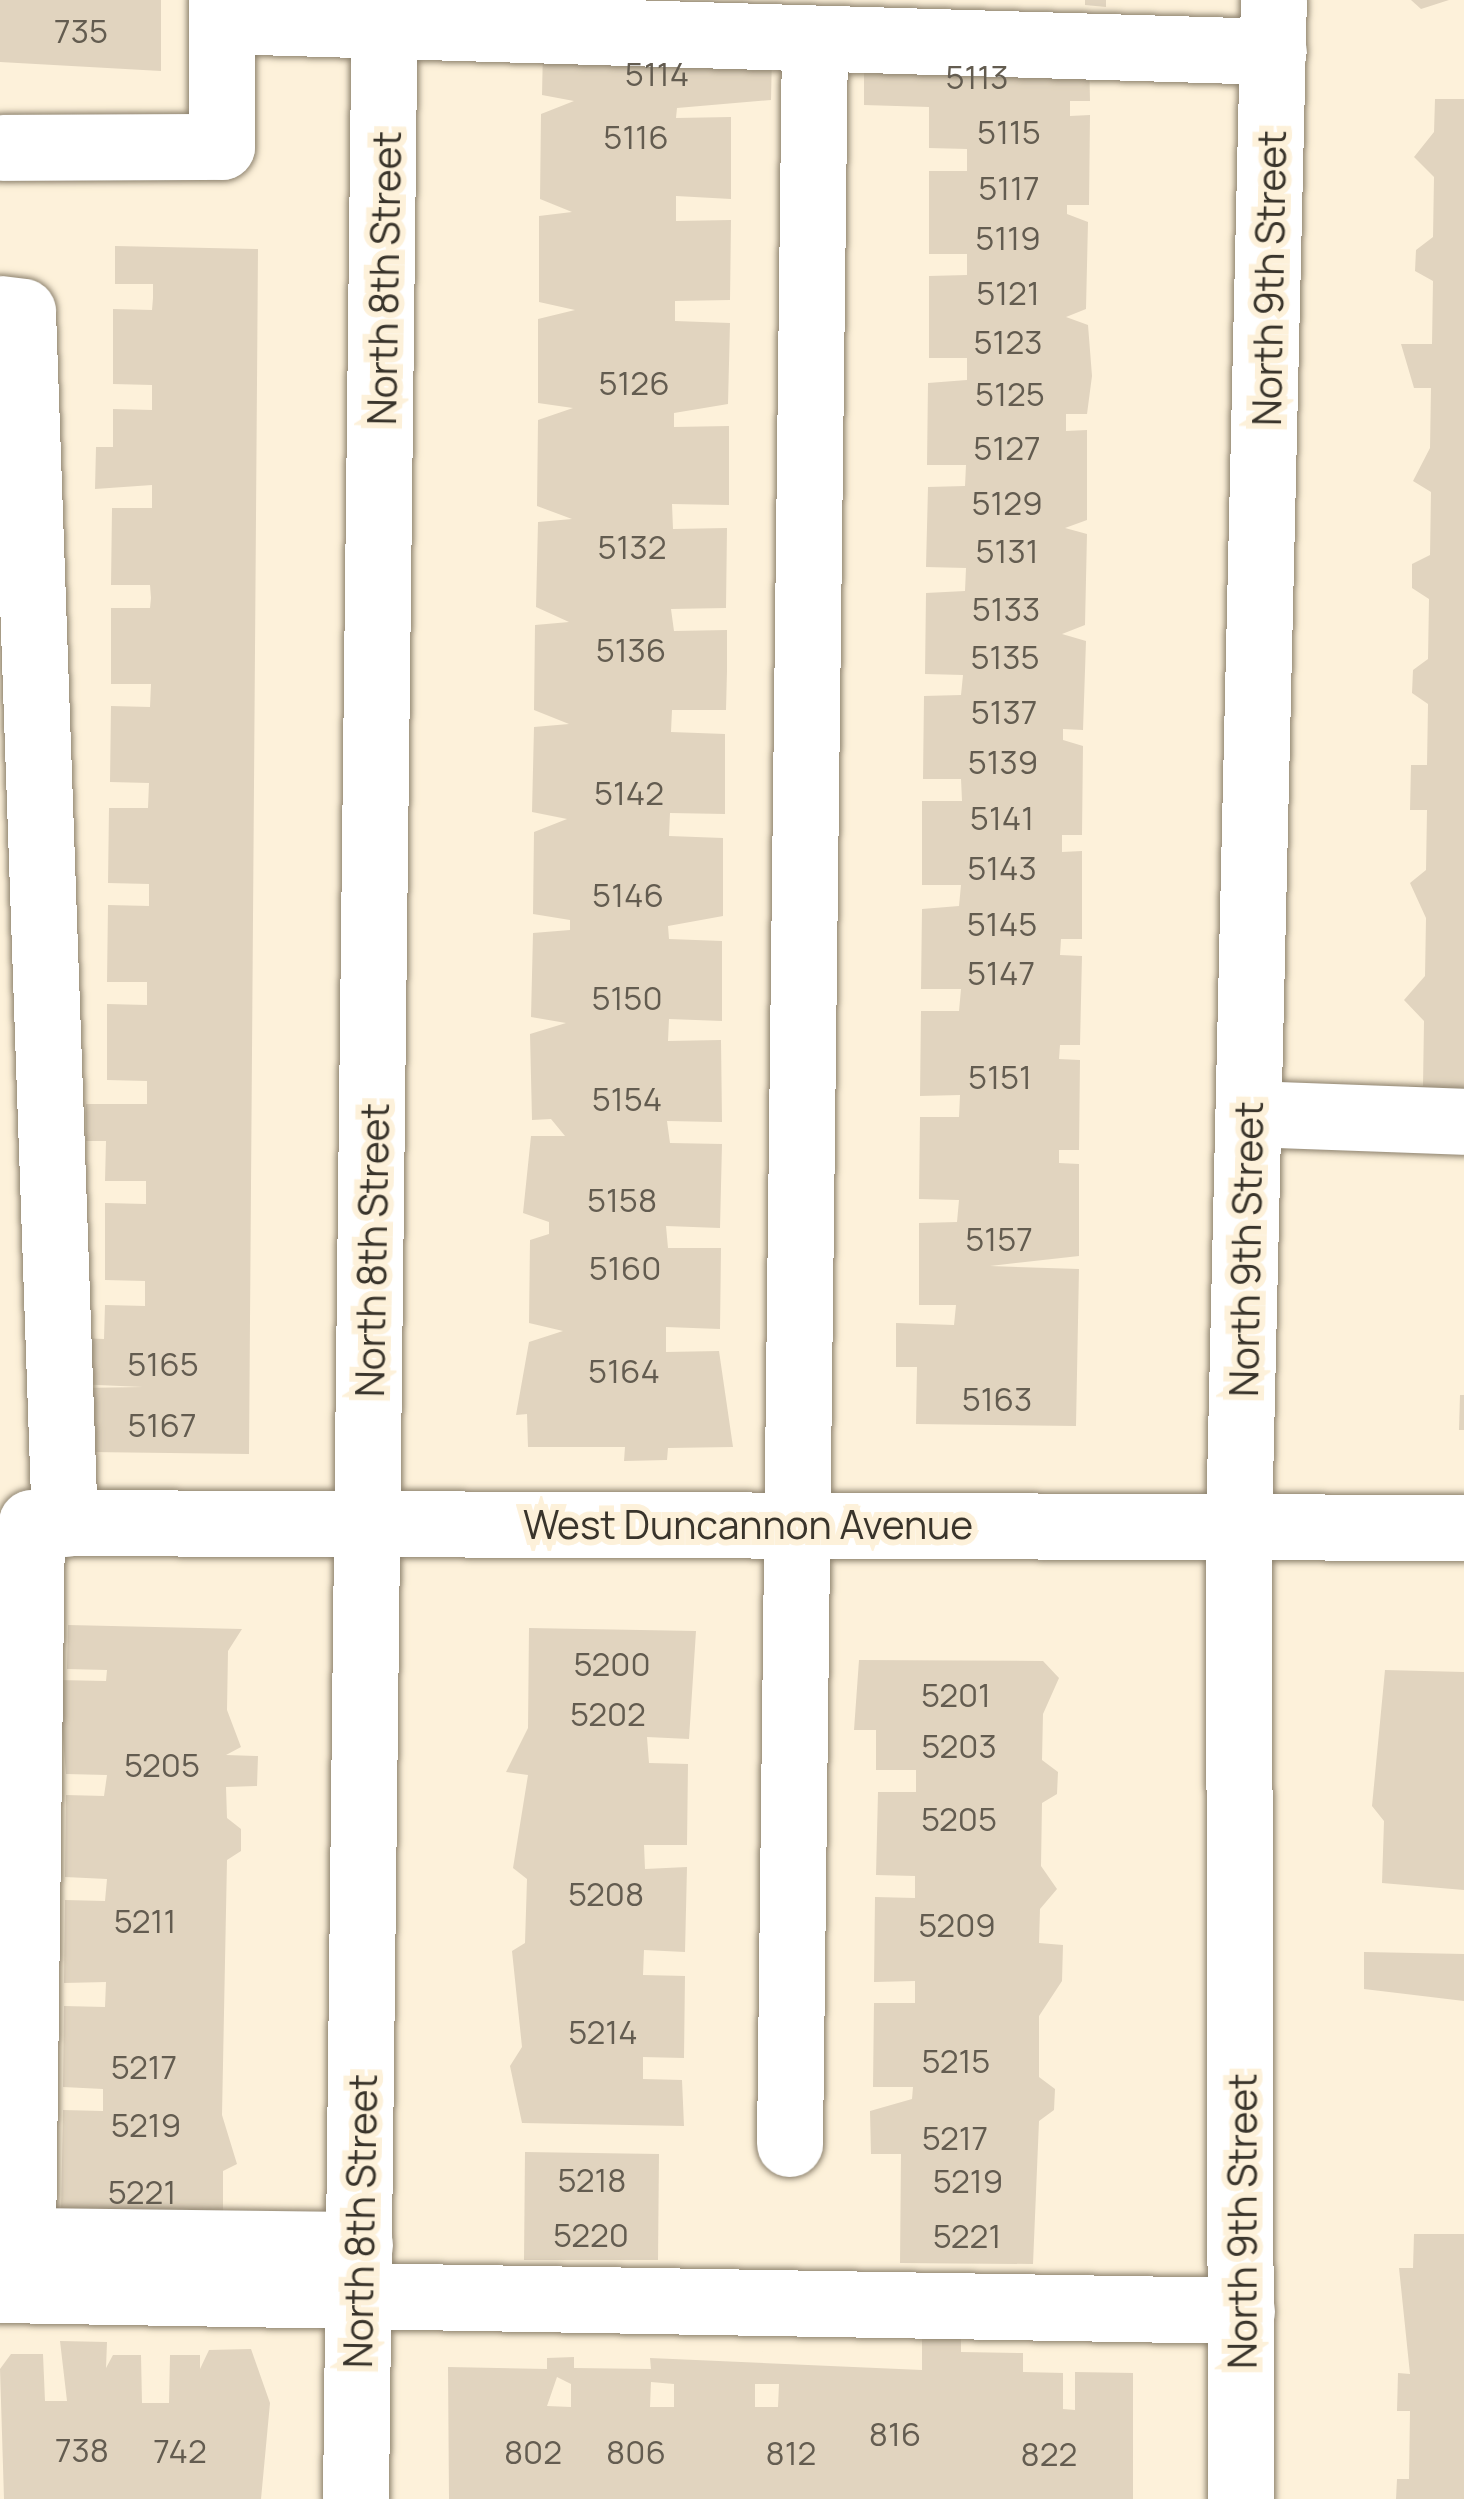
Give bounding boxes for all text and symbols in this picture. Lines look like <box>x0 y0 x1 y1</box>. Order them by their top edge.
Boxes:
house number: 735 <box>54 11 108 51</box>
house number: 5114 <box>625 54 689 94</box>
house number: 5113 <box>945 57 1009 97</box>
house number: 5115 <box>977 112 1041 152</box>
house number: 5116 <box>603 117 669 157</box>
street label: North 9th Street <box>1243 130 1295 426</box>
street label: North 8th Street <box>358 131 410 425</box>
house number: 5117 <box>978 168 1040 208</box>
house number: 5119 <box>975 218 1041 258</box>
house number: 5121 <box>976 273 1040 313</box>
house number: 5123 <box>974 322 1042 362</box>
house number: 5126 <box>598 363 670 403</box>
house number: 5125 <box>975 374 1045 414</box>
house number: 5127 <box>973 428 1041 468</box>
house number: 5129 <box>971 483 1043 523</box>
house number: 5132 <box>598 527 666 567</box>
house number: 5131 <box>975 531 1039 571</box>
house number: 5133 <box>972 589 1040 629</box>
house number: 5136 <box>596 630 666 670</box>
house number: 5135 <box>970 637 1040 677</box>
house number: 5137 <box>971 692 1037 732</box>
house number: 5139 <box>968 742 1038 782</box>
house number: 5142 <box>594 773 664 813</box>
house number: 5141 <box>970 798 1034 838</box>
house number: 5143 <box>967 848 1037 888</box>
house number: 5146 <box>592 875 664 915</box>
house number: 5145 <box>967 904 1037 944</box>
house number: 5147 <box>967 953 1035 993</box>
house number: 5150 <box>591 978 663 1018</box>
house number: 5151 <box>968 1057 1032 1097</box>
house number: 5154 <box>592 1079 662 1119</box>
street label: North 9th Street <box>1220 1101 1272 1397</box>
street label: North 8th Street <box>346 1103 398 1397</box>
house number: 5158 <box>587 1180 657 1220</box>
house number: 5157 <box>965 1219 1033 1259</box>
house number: 5160 <box>589 1248 661 1288</box>
house number: 5165 <box>127 1344 199 1384</box>
house number: 5164 <box>588 1351 660 1391</box>
house number: 5163 <box>962 1379 1032 1419</box>
house number: 5167 <box>128 1405 196 1445</box>
street label: West Duncannon Avenue <box>523 1501 973 1547</box>
house number: 5200 <box>573 1644 651 1684</box>
house number: 5201 <box>921 1675 991 1715</box>
house number: 5202 <box>570 1694 646 1734</box>
house number: 5203 <box>921 1726 997 1766</box>
house number: 5205 <box>124 1745 200 1785</box>
house number: 5205 <box>921 1799 997 1839</box>
house number: 5208 <box>568 1874 644 1914</box>
house number: 5211 <box>114 1901 176 1941</box>
house number: 5209 <box>918 1905 996 1945</box>
house number: 5214 <box>568 2012 638 2052</box>
house number: 5215 <box>922 2041 990 2081</box>
house number: 5217 <box>111 2047 177 2087</box>
street label: North 9th Street <box>1219 2073 1265 2369</box>
street label: North 8th Street <box>334 2074 386 2368</box>
house number: 5219 <box>111 2105 181 2145</box>
house number: 5217 <box>922 2118 988 2158</box>
house number: 5218 <box>558 2160 626 2200</box>
house number: 5219 <box>933 2161 1003 2201</box>
house number: 5221 <box>108 2172 176 2212</box>
house number: 5220 <box>553 2215 629 2255</box>
house number: 5221 <box>933 2216 1001 2256</box>
house number: 816 <box>869 2414 921 2454</box>
house number: 738 <box>55 2430 109 2470</box>
house number: 742 <box>153 2431 207 2471</box>
house number: 802 <box>504 2432 562 2472</box>
house number: 806 <box>606 2432 666 2472</box>
house number: 812 <box>766 2433 816 2473</box>
house number: 822 <box>1021 2434 1077 2474</box>

